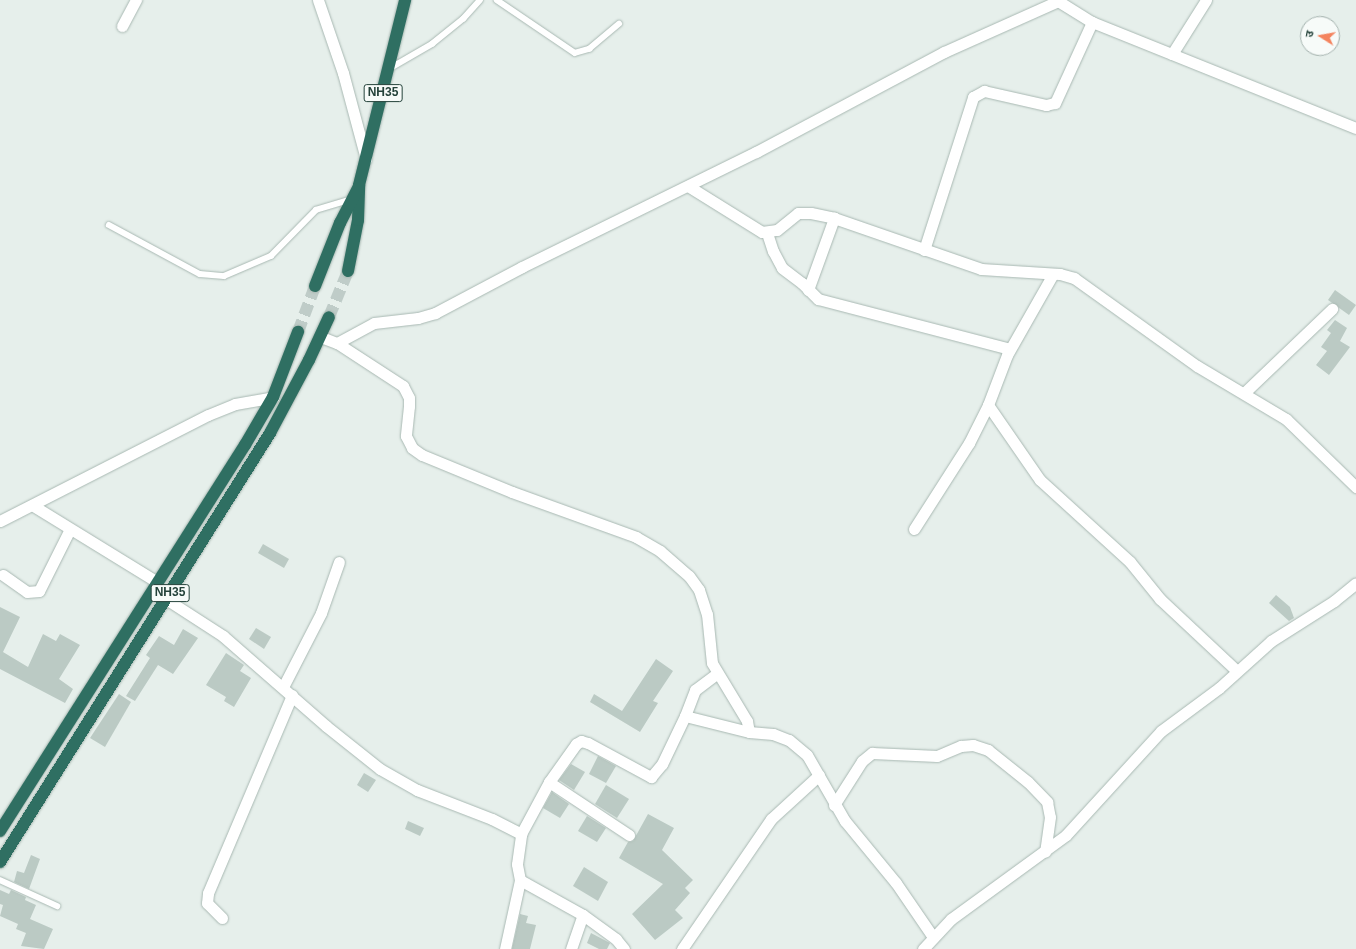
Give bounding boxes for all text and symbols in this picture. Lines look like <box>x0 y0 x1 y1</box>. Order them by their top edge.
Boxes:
north arrow <box>1300 16 1340 56</box>
text: उ <box>1303 30 1316 38</box>
road number: NH35 <box>363 83 403 103</box>
road number: NH35 <box>150 583 190 603</box>

